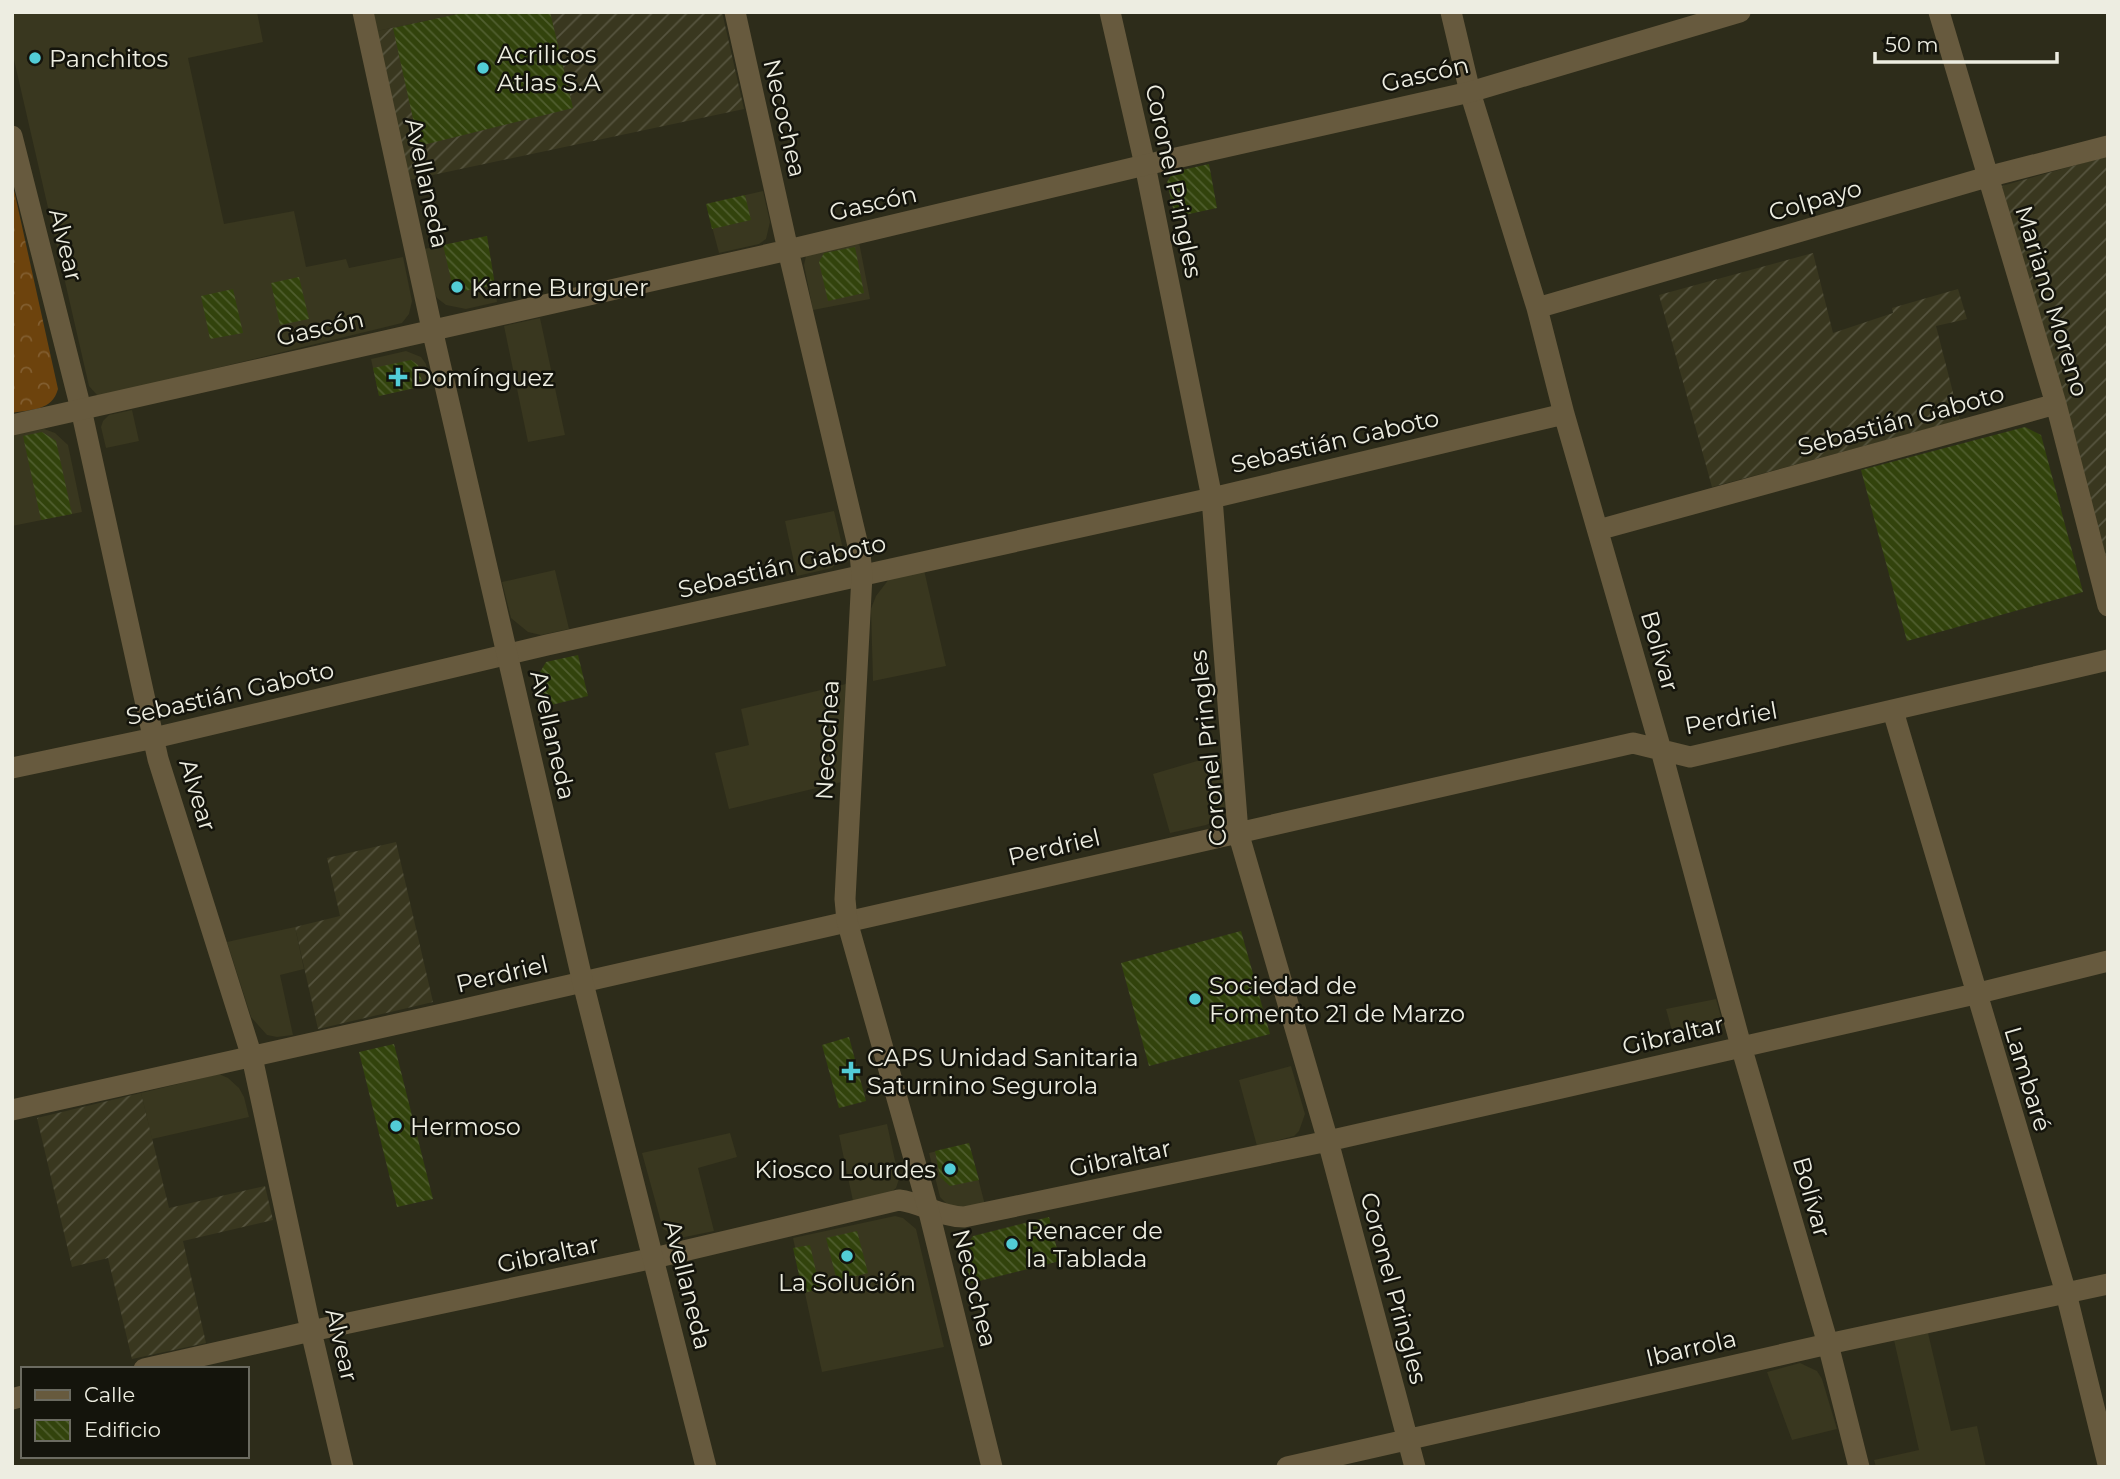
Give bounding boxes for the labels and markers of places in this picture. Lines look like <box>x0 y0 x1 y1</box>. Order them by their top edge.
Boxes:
place label: Acrilicos Atlas S.A <box>497 40 602 97</box>
place label: Panchitos <box>49 44 168 73</box>
marker: Panchitos <box>27 50 43 66</box>
marker: Acrilicos Atlas S.A <box>475 60 491 76</box>
place label: Karne Burguer <box>471 273 649 302</box>
marker: Karne Burguer <box>449 279 465 295</box>
place label: Domínguez <box>412 363 554 392</box>
marker: Domínguez <box>390 369 406 385</box>
place label: Sociedad de Fomento 21 de Marzo <box>1209 971 1465 1028</box>
marker: Sociedad de Fomento 21 de Marzo <box>1187 991 1203 1007</box>
place label: CAPS Unidad Sanitaria Saturnino Segurola <box>867 1043 1139 1100</box>
marker: CAPS Unidad Sanitaria Saturnino Segurola <box>841 1061 861 1081</box>
place label: Hermoso <box>410 1112 521 1141</box>
marker: Hermoso <box>388 1118 404 1134</box>
place label: Kiosco Lourdes <box>754 1155 936 1184</box>
marker: Kiosco Lourdes <box>942 1161 958 1177</box>
place label: Renacer de la Tablada <box>1026 1216 1163 1273</box>
marker: Renacer de la Tablada <box>1004 1236 1020 1252</box>
marker: La Solución <box>839 1248 855 1264</box>
place label: La Solución <box>778 1268 916 1297</box>

